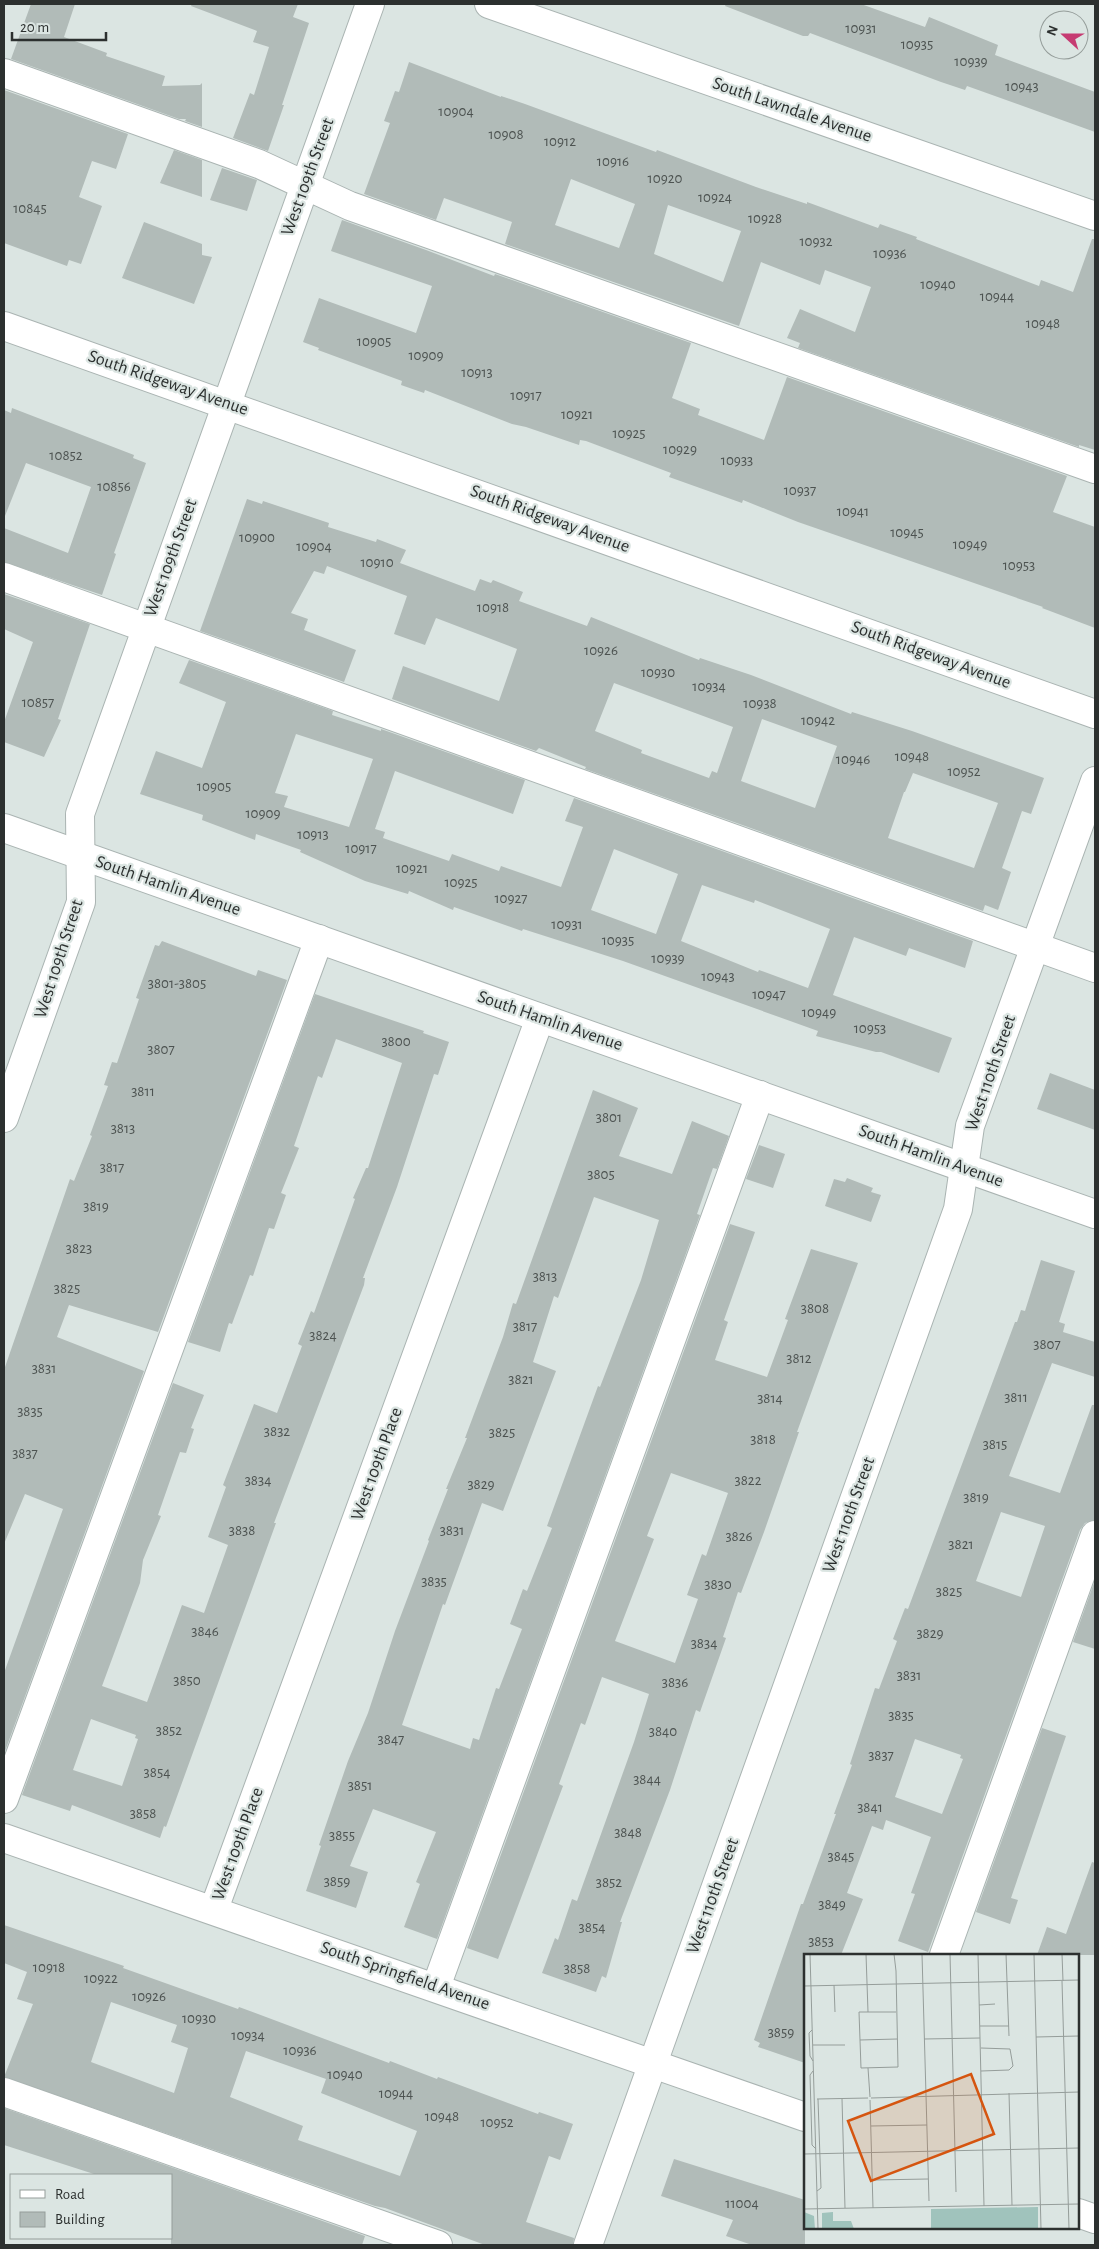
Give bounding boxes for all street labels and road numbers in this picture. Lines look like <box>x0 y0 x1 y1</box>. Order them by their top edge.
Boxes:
street label: South Lawndale Avenue <box>710 74 874 146</box>
street label: West 109th Street <box>278 116 338 238</box>
street label: South Ridgeway Avenue <box>86 347 250 419</box>
street label: South Ridgeway Avenue <box>468 482 632 556</box>
street label: West 109th Street <box>141 497 201 619</box>
street label: South Ridgeway Avenue <box>849 618 1013 692</box>
street label: South Hamlin Avenue <box>93 853 243 919</box>
street label: West 109th Street <box>31 897 87 1021</box>
street label: South Hamlin Avenue <box>475 988 625 1054</box>
street label: West 110th Street <box>963 1012 1019 1133</box>
street label: South Hamlin Avenue <box>856 1122 1006 1190</box>
street label: West 109th Place <box>348 1405 406 1523</box>
street label: West 110th Street <box>820 1455 878 1575</box>
street label: West 109th Place <box>209 1785 267 1903</box>
street label: West 110th Street <box>684 1836 742 1956</box>
street label: South Springfield Avenue <box>318 1939 492 2013</box>

